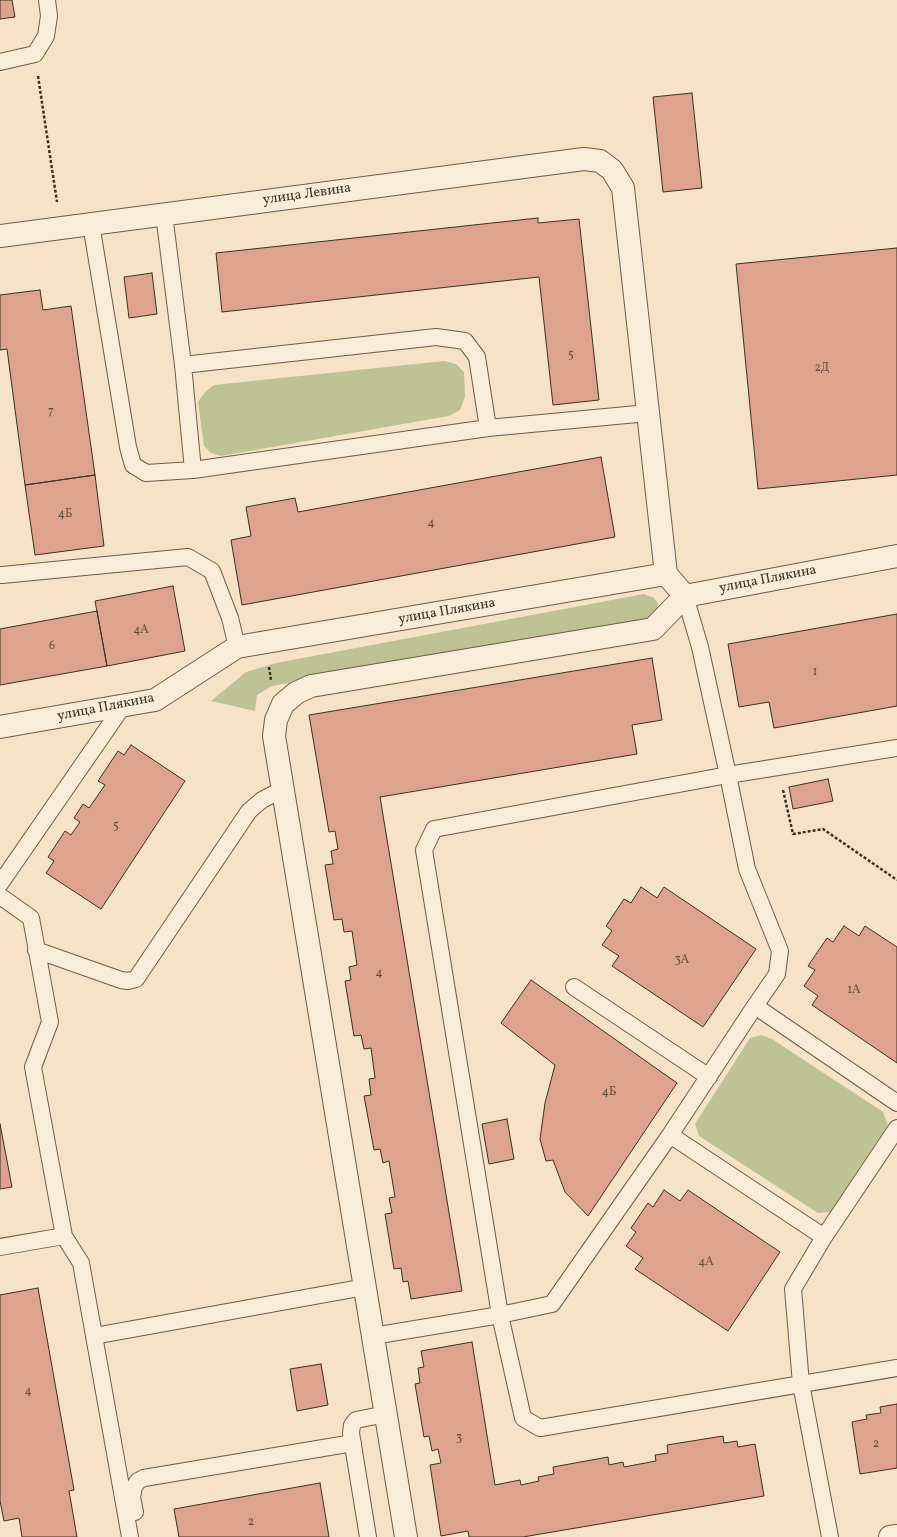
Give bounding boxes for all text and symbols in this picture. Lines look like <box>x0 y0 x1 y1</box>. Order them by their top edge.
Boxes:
street label: улица Левина <box>262 180 352 210</box>
house number: 5 <box>568 349 574 363</box>
house number: 2Д <box>814 362 830 376</box>
house number: 7 <box>48 405 54 419</box>
house number: 4Б <box>58 508 72 522</box>
house number: 4 <box>427 517 435 531</box>
street label: улица Плякина <box>718 562 818 598</box>
street label: улица Плякина <box>397 595 497 629</box>
house number: 4А <box>133 624 149 638</box>
house number: 6 <box>49 640 55 654</box>
house number: 1 <box>813 666 817 680</box>
street label: улица Плякина <box>56 690 156 726</box>
house number: 5 <box>113 820 119 834</box>
house number: 3А <box>675 954 689 968</box>
house number: 4 <box>375 967 383 981</box>
house number: 1А <box>847 984 861 998</box>
house number: 4Б <box>602 1086 616 1100</box>
house number: 4А <box>698 1256 714 1270</box>
house number: 4 <box>24 1385 32 1399</box>
house number: 3 <box>456 1432 462 1446</box>
house number: 2 <box>873 1438 879 1452</box>
house number: 2 <box>248 1516 254 1530</box>

